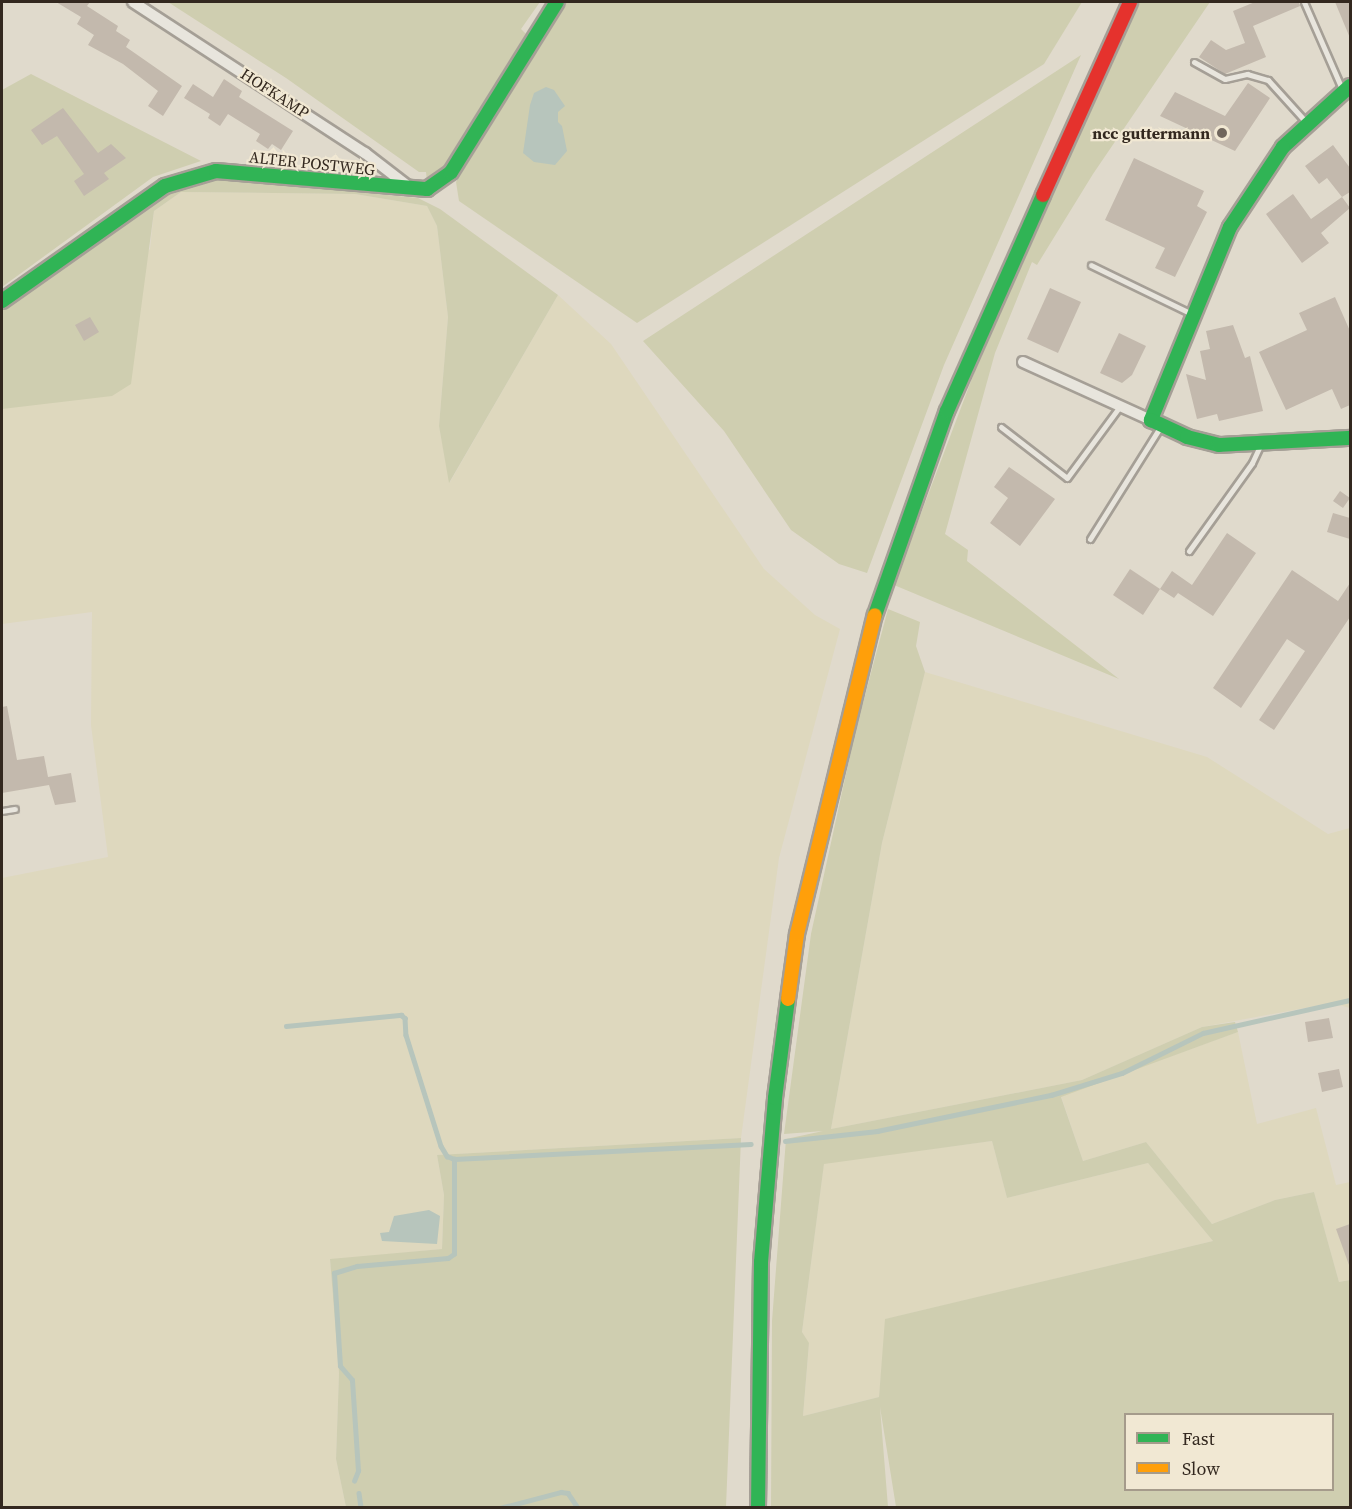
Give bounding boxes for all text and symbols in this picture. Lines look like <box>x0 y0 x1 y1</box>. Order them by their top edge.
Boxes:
street label: HOFKAMP <box>237 64 313 122</box>
place label: ncc guttermann <box>1092 123 1210 143</box>
marker: ncc guttermann <box>1215 126 1229 140</box>
street label: ALTER POSTWEG <box>248 147 376 179</box>
legend <box>1124 1413 1334 1491</box>
text: Fast <box>1182 1426 1215 1451</box>
text: Slow <box>1182 1456 1220 1481</box>

